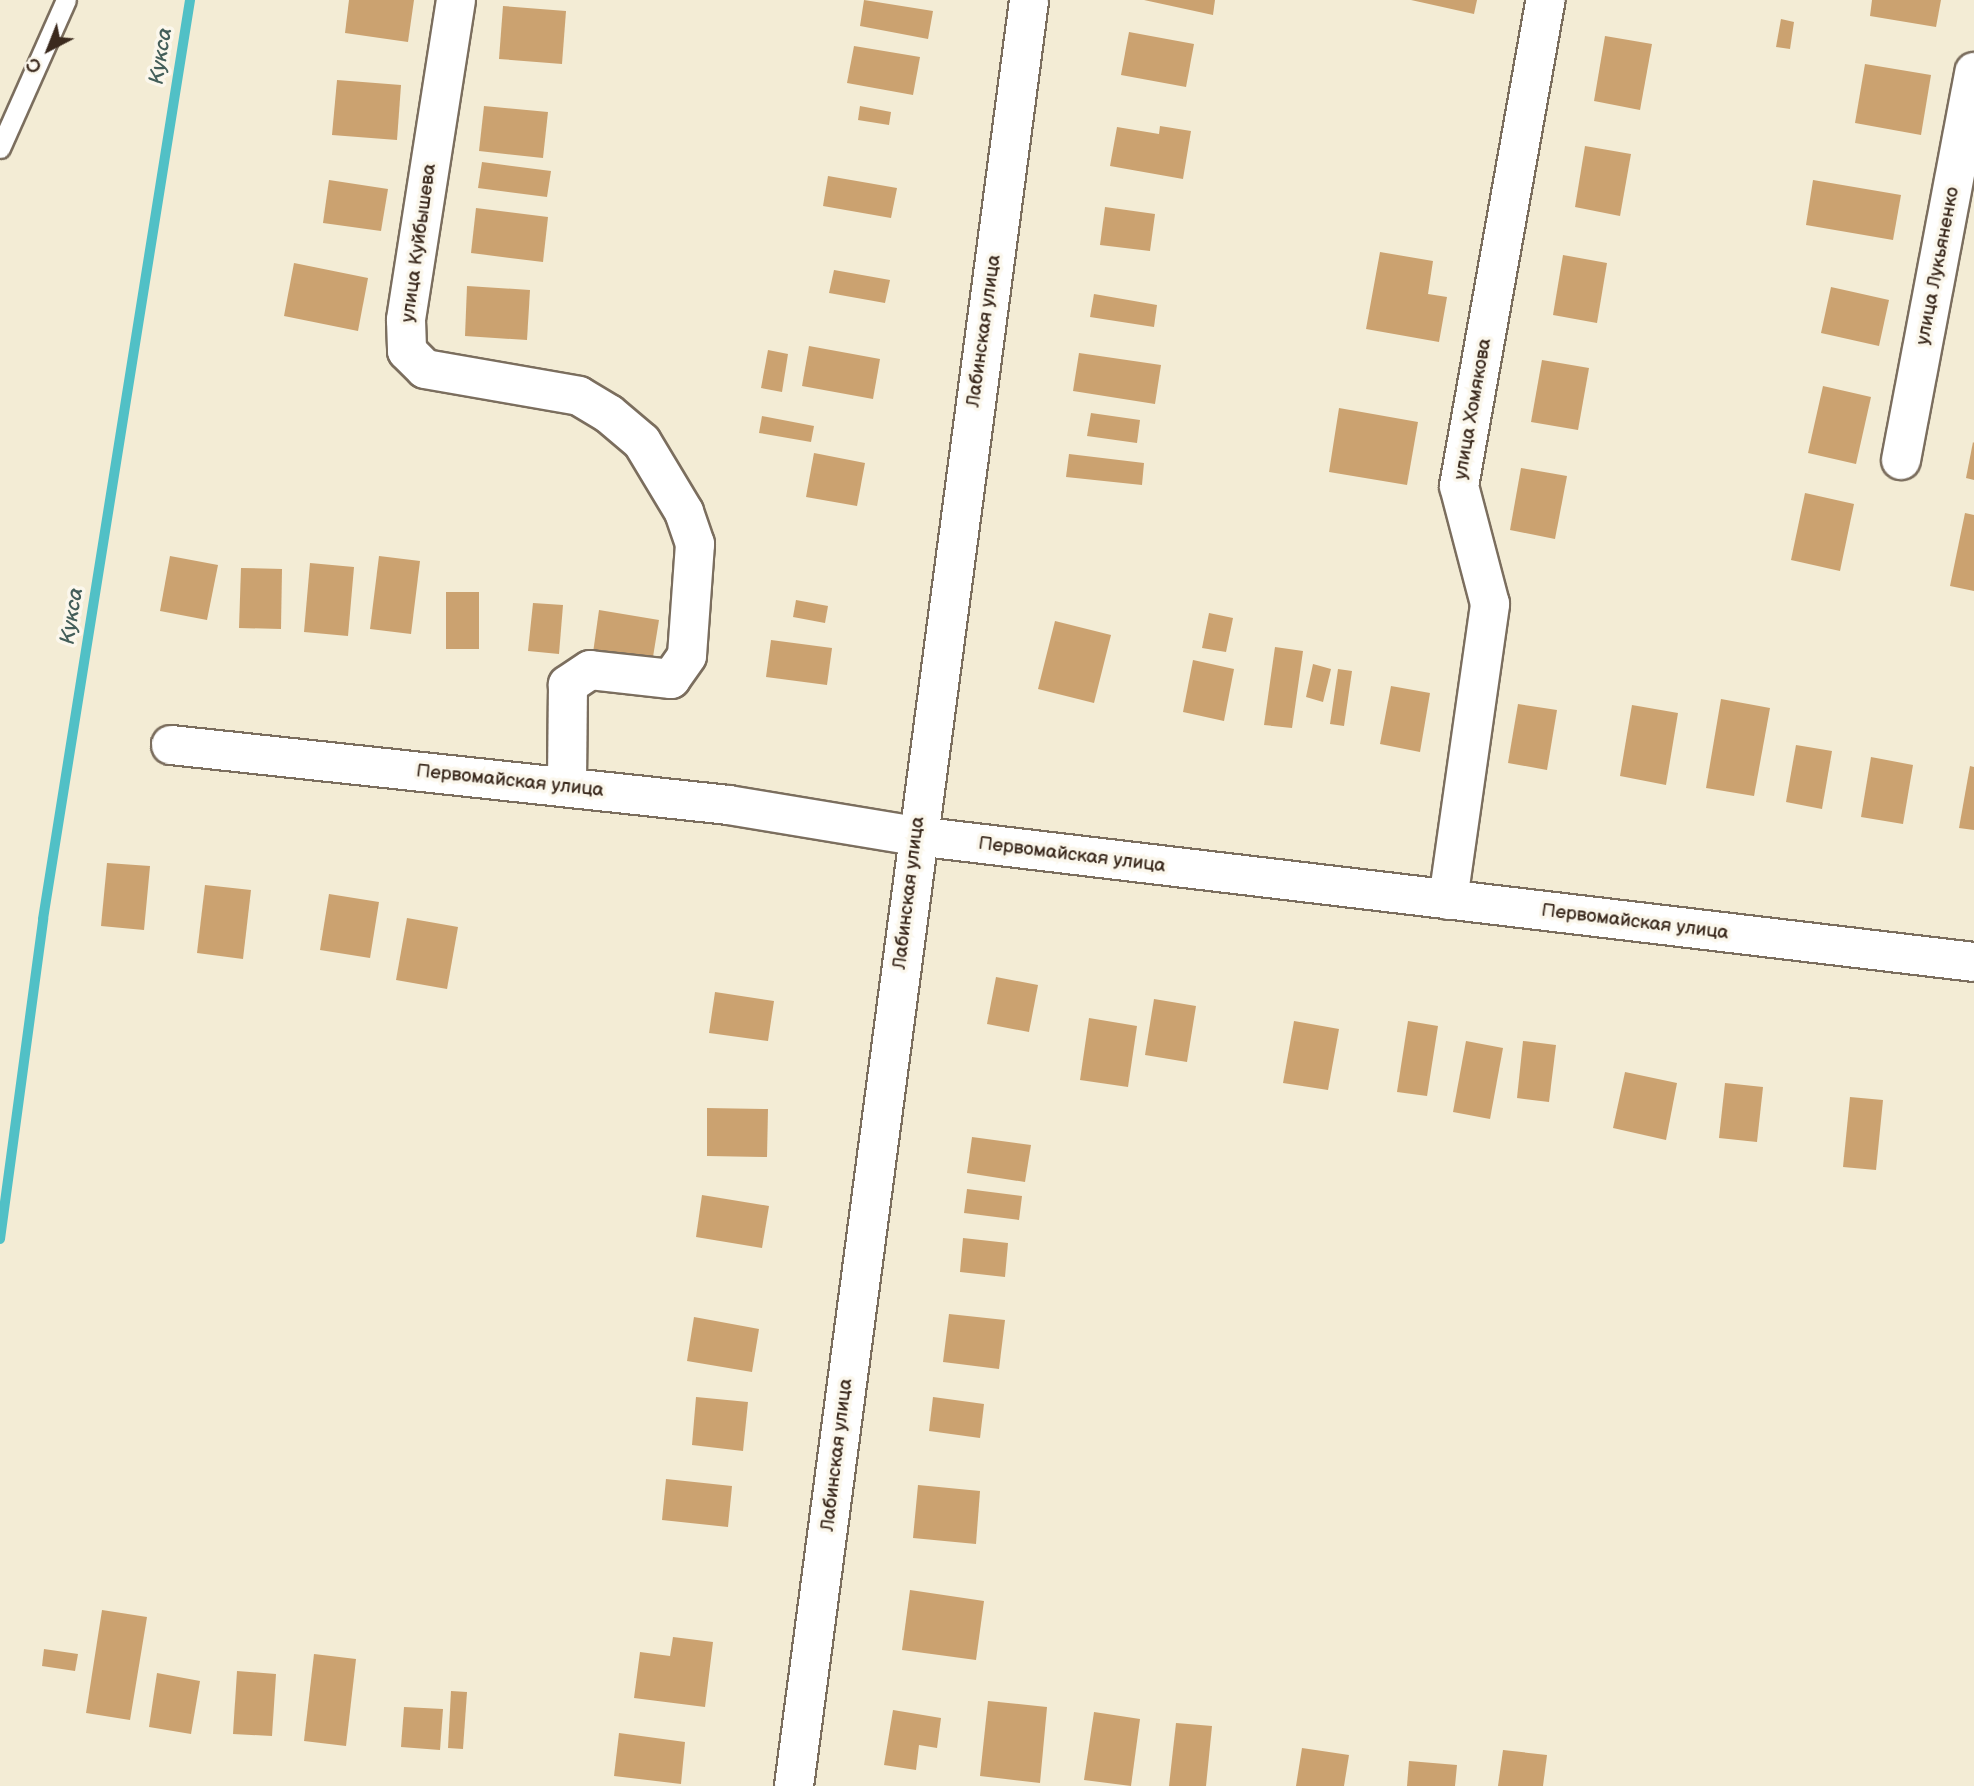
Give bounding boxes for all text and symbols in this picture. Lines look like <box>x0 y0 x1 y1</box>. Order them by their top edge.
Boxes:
north arrow <box>14 14 84 84</box>
water label: Кукса <box>144 26 178 86</box>
text: С <box>22 52 47 78</box>
street label: улица Куйбышева <box>397 162 441 324</box>
street label: улица Лукьяненко <box>1912 185 1964 347</box>
street label: Лабинская улица <box>962 253 1006 409</box>
street label: улица Хомякова <box>1449 337 1497 481</box>
water label: Кукса <box>55 586 89 646</box>
street label: Первомайская улица <box>415 760 605 802</box>
street label: Лабинская улица <box>888 815 930 971</box>
street label: Первомайская улица <box>977 832 1167 878</box>
street label: Первомайская улица <box>1540 899 1730 945</box>
street label: Лабинская улица <box>816 1377 858 1533</box>

